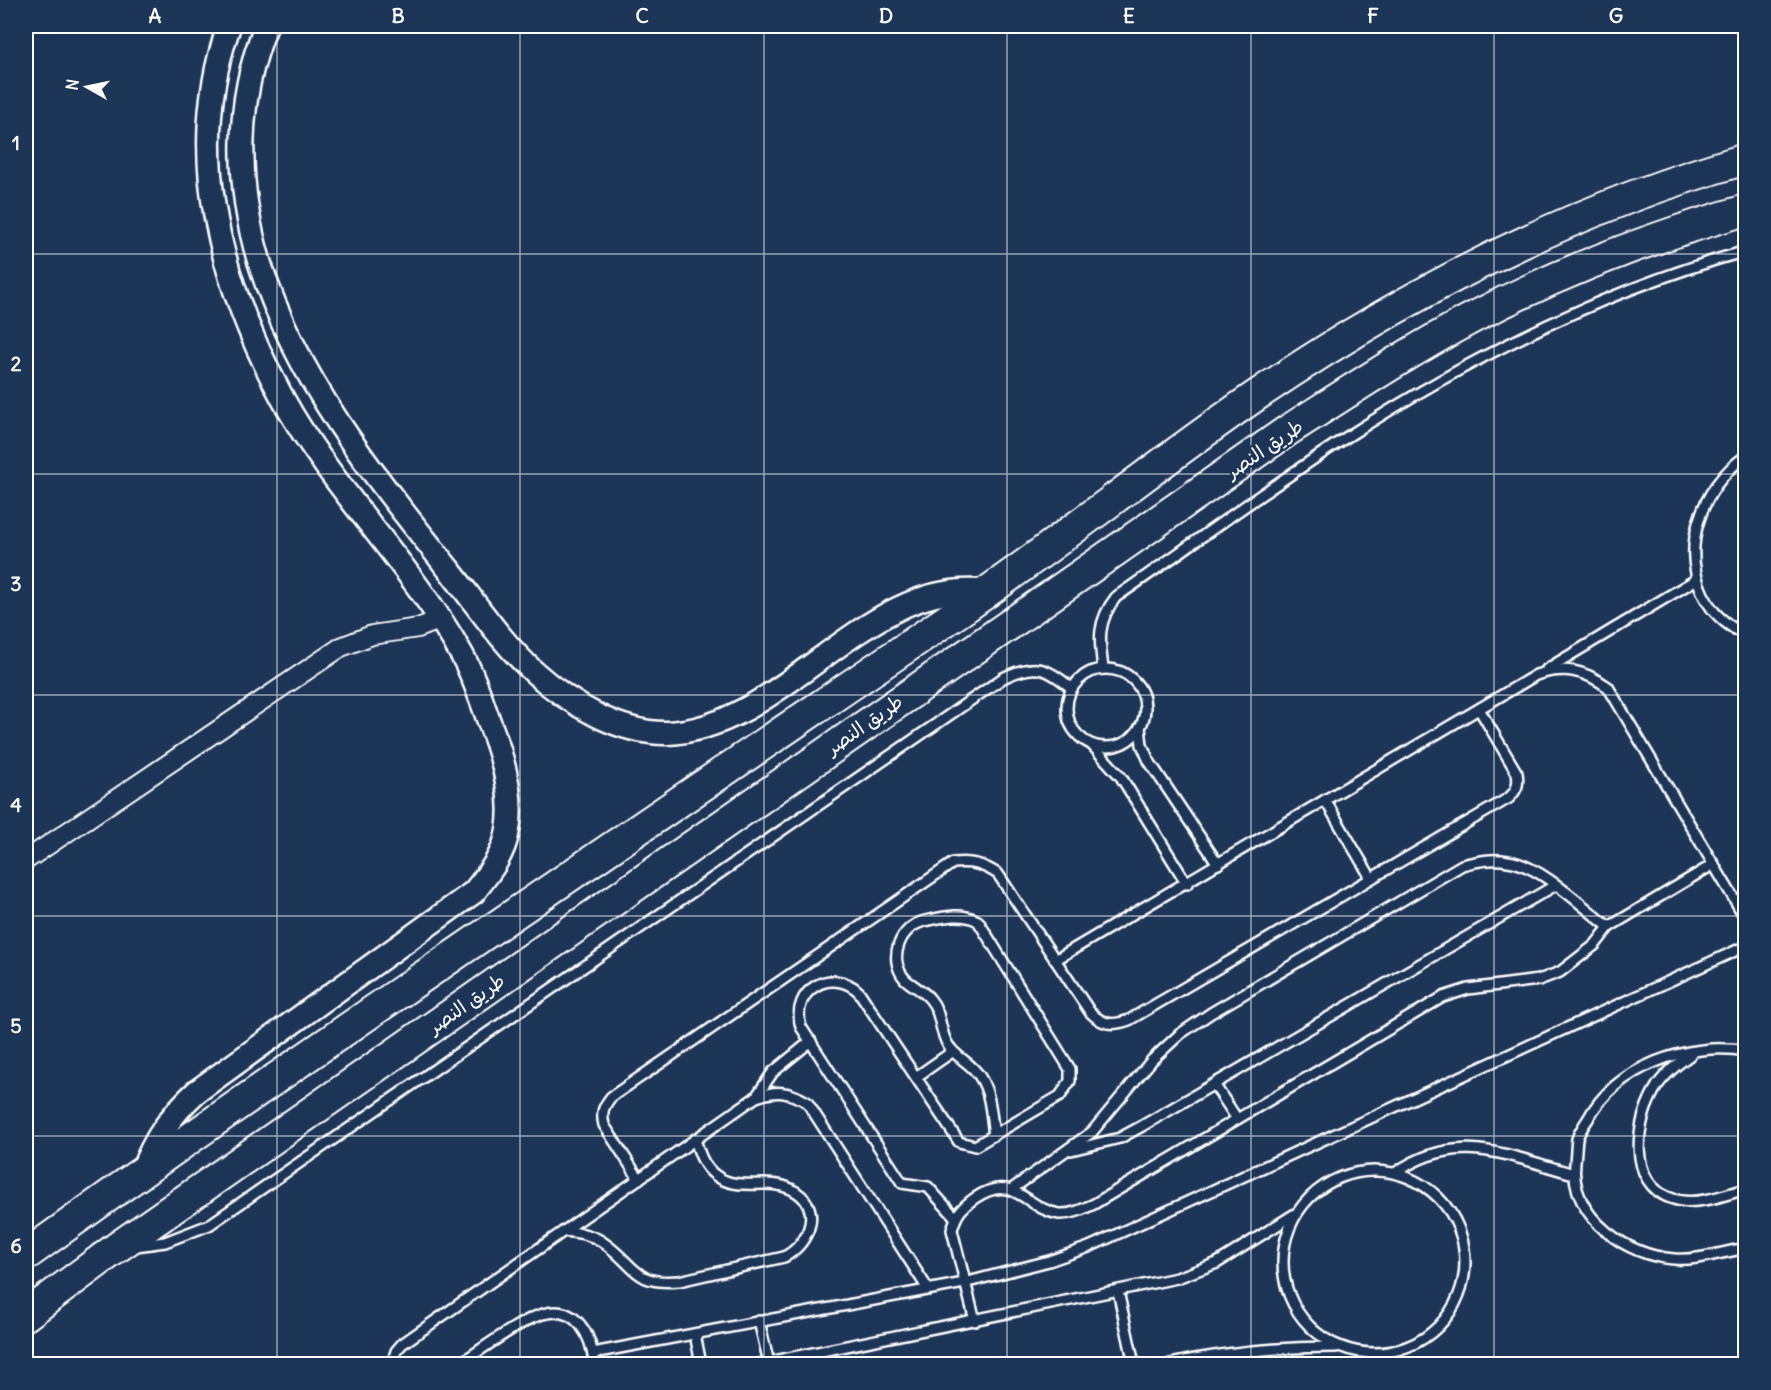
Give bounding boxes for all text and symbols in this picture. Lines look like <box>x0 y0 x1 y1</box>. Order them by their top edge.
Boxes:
text: A <box>149 3 162 28</box>
text: B <box>391 3 405 28</box>
text: C <box>635 3 649 28</box>
text: D <box>879 3 893 28</box>
text: E <box>1123 3 1135 28</box>
text: F <box>1367 3 1379 28</box>
text: G <box>1609 3 1623 28</box>
north arrow <box>57 57 117 117</box>
text: N <box>61 78 83 92</box>
text: 1 <box>12 130 20 155</box>
text: 2 <box>11 351 22 376</box>
street label: طريق النصر <box>1219 413 1308 484</box>
text: 3 <box>10 571 22 596</box>
street label: طريق النصر <box>819 688 907 761</box>
text: 4 <box>10 792 22 817</box>
street label: طريق النصر <box>421 967 509 1040</box>
text: 5 <box>10 1013 22 1038</box>
text: 6 <box>10 1233 22 1258</box>

